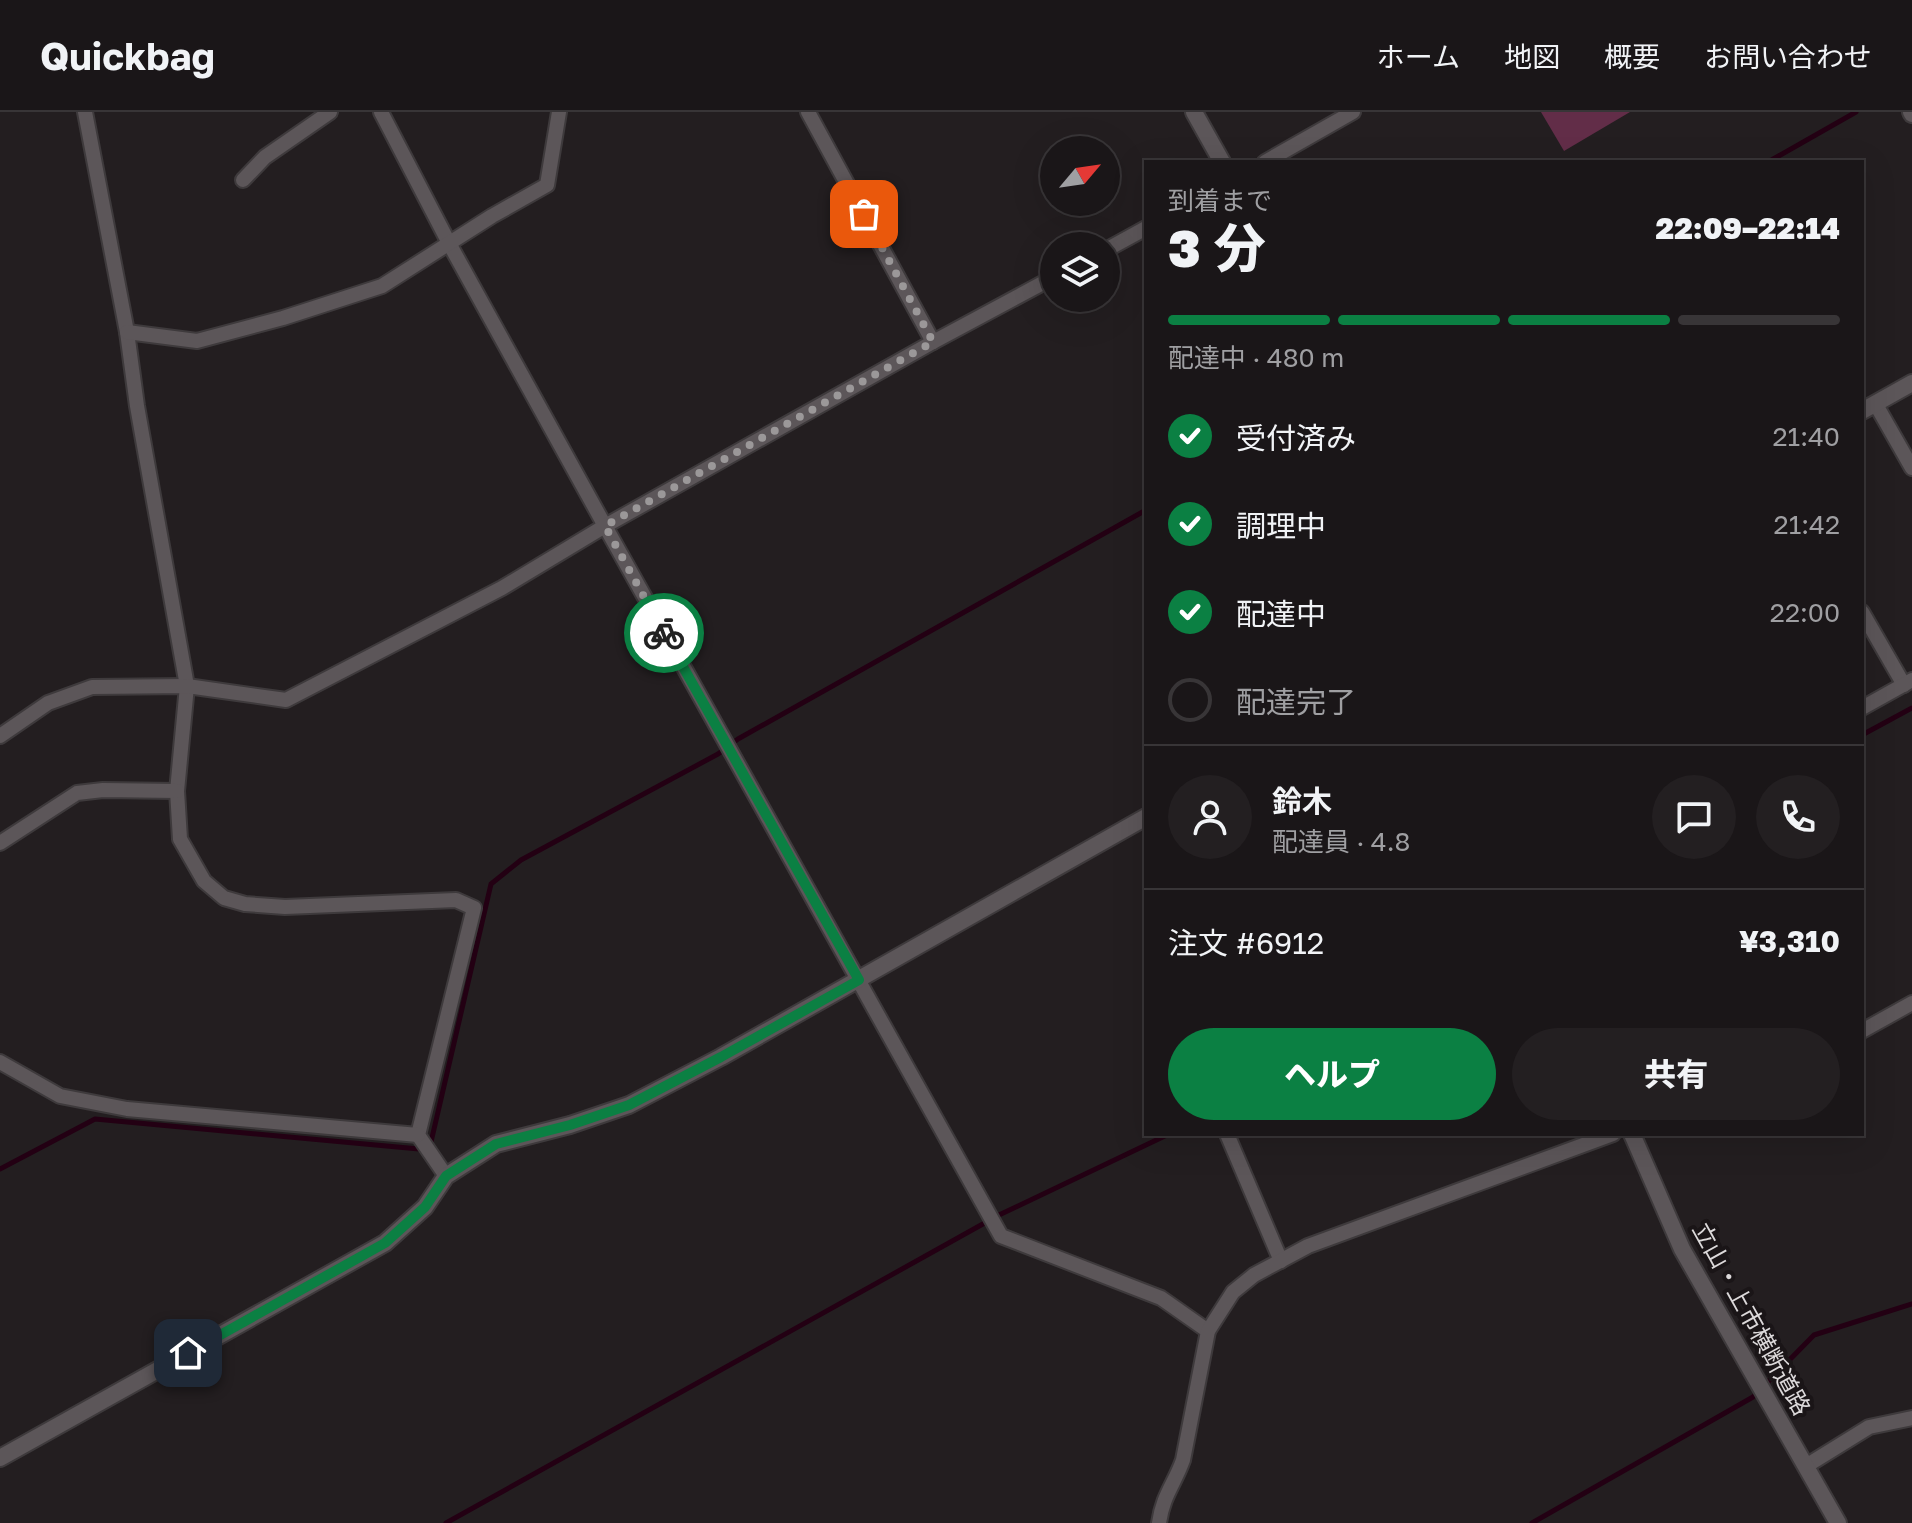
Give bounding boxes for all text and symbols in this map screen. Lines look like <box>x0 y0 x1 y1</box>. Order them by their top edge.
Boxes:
text: Quickbag <box>40 33 215 78</box>
text: ホーム <box>1377 40 1460 73</box>
text: 地図 <box>1504 40 1560 73</box>
text: 概要 <box>1604 40 1660 73</box>
text: お問い合わせ <box>1704 40 1872 73</box>
north arrow <box>1040 136 1120 216</box>
map controls <box>1040 136 1120 312</box>
pin <box>830 180 898 248</box>
text: 到着まで <box>1168 185 1272 216</box>
icon: bag <box>842 192 886 236</box>
text: 22:09–22:14 <box>1656 210 1840 246</box>
text: 3 分 <box>1168 216 1266 278</box>
button: layers <box>1040 232 1120 312</box>
text: 配達中 · 480 m <box>1168 342 1344 373</box>
icon: check <box>1168 414 1212 458</box>
text: 受付済み <box>1236 420 1356 456</box>
text: 21:40 <box>1773 421 1840 452</box>
icon: check <box>1168 502 1212 546</box>
text: 調理中 <box>1236 508 1326 544</box>
text: 21:42 <box>1774 509 1840 540</box>
icon: check <box>1168 590 1212 634</box>
courier <box>624 593 704 673</box>
text: 配達中 <box>1236 596 1326 632</box>
text: 22:00 <box>1770 597 1840 628</box>
icon: bike <box>642 611 686 655</box>
text: 配達完了 <box>1236 684 1356 720</box>
button: person <box>1168 775 1252 859</box>
button: chat <box>1652 775 1736 859</box>
button: phone <box>1756 775 1840 859</box>
text: 鈴木 <box>1272 783 1332 819</box>
text: 配達員 · 4.8 <box>1272 826 1410 857</box>
text: ¥3,310 <box>1739 923 1840 959</box>
text: 注文 #6912 <box>1168 925 1324 961</box>
button: ヘルプ <box>1168 1028 1496 1120</box>
button: 共有 <box>1512 1028 1840 1120</box>
street label: 立山・上市横断道路 <box>1687 1217 1817 1420</box>
pin <box>154 1319 222 1387</box>
icon: home <box>166 1331 210 1375</box>

